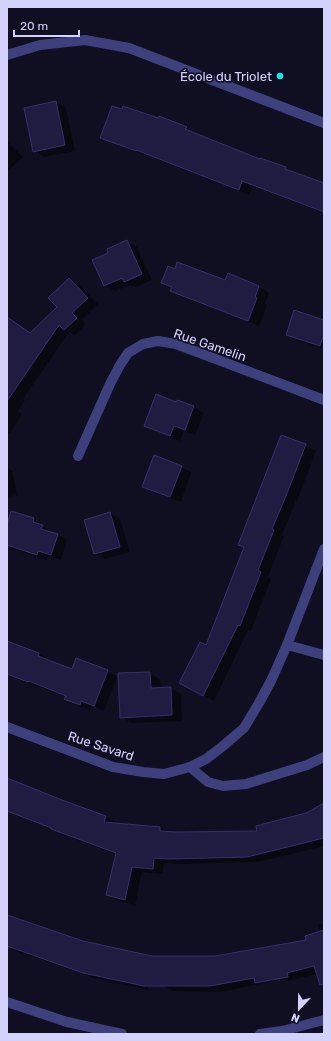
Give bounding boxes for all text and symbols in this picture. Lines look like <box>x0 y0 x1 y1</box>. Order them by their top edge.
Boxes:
scale bar <box>14 12 79 38</box>
text: 20 m <box>20 19 48 33</box>
place label: École du Triolet <box>180 69 272 84</box>
marker: École du Triolet <box>275 71 285 81</box>
street label: Rue Gamelin <box>172 326 248 364</box>
street label: Rue Savard <box>66 728 136 764</box>
north arrow <box>279 989 319 1029</box>
text: N <box>289 1010 302 1025</box>

